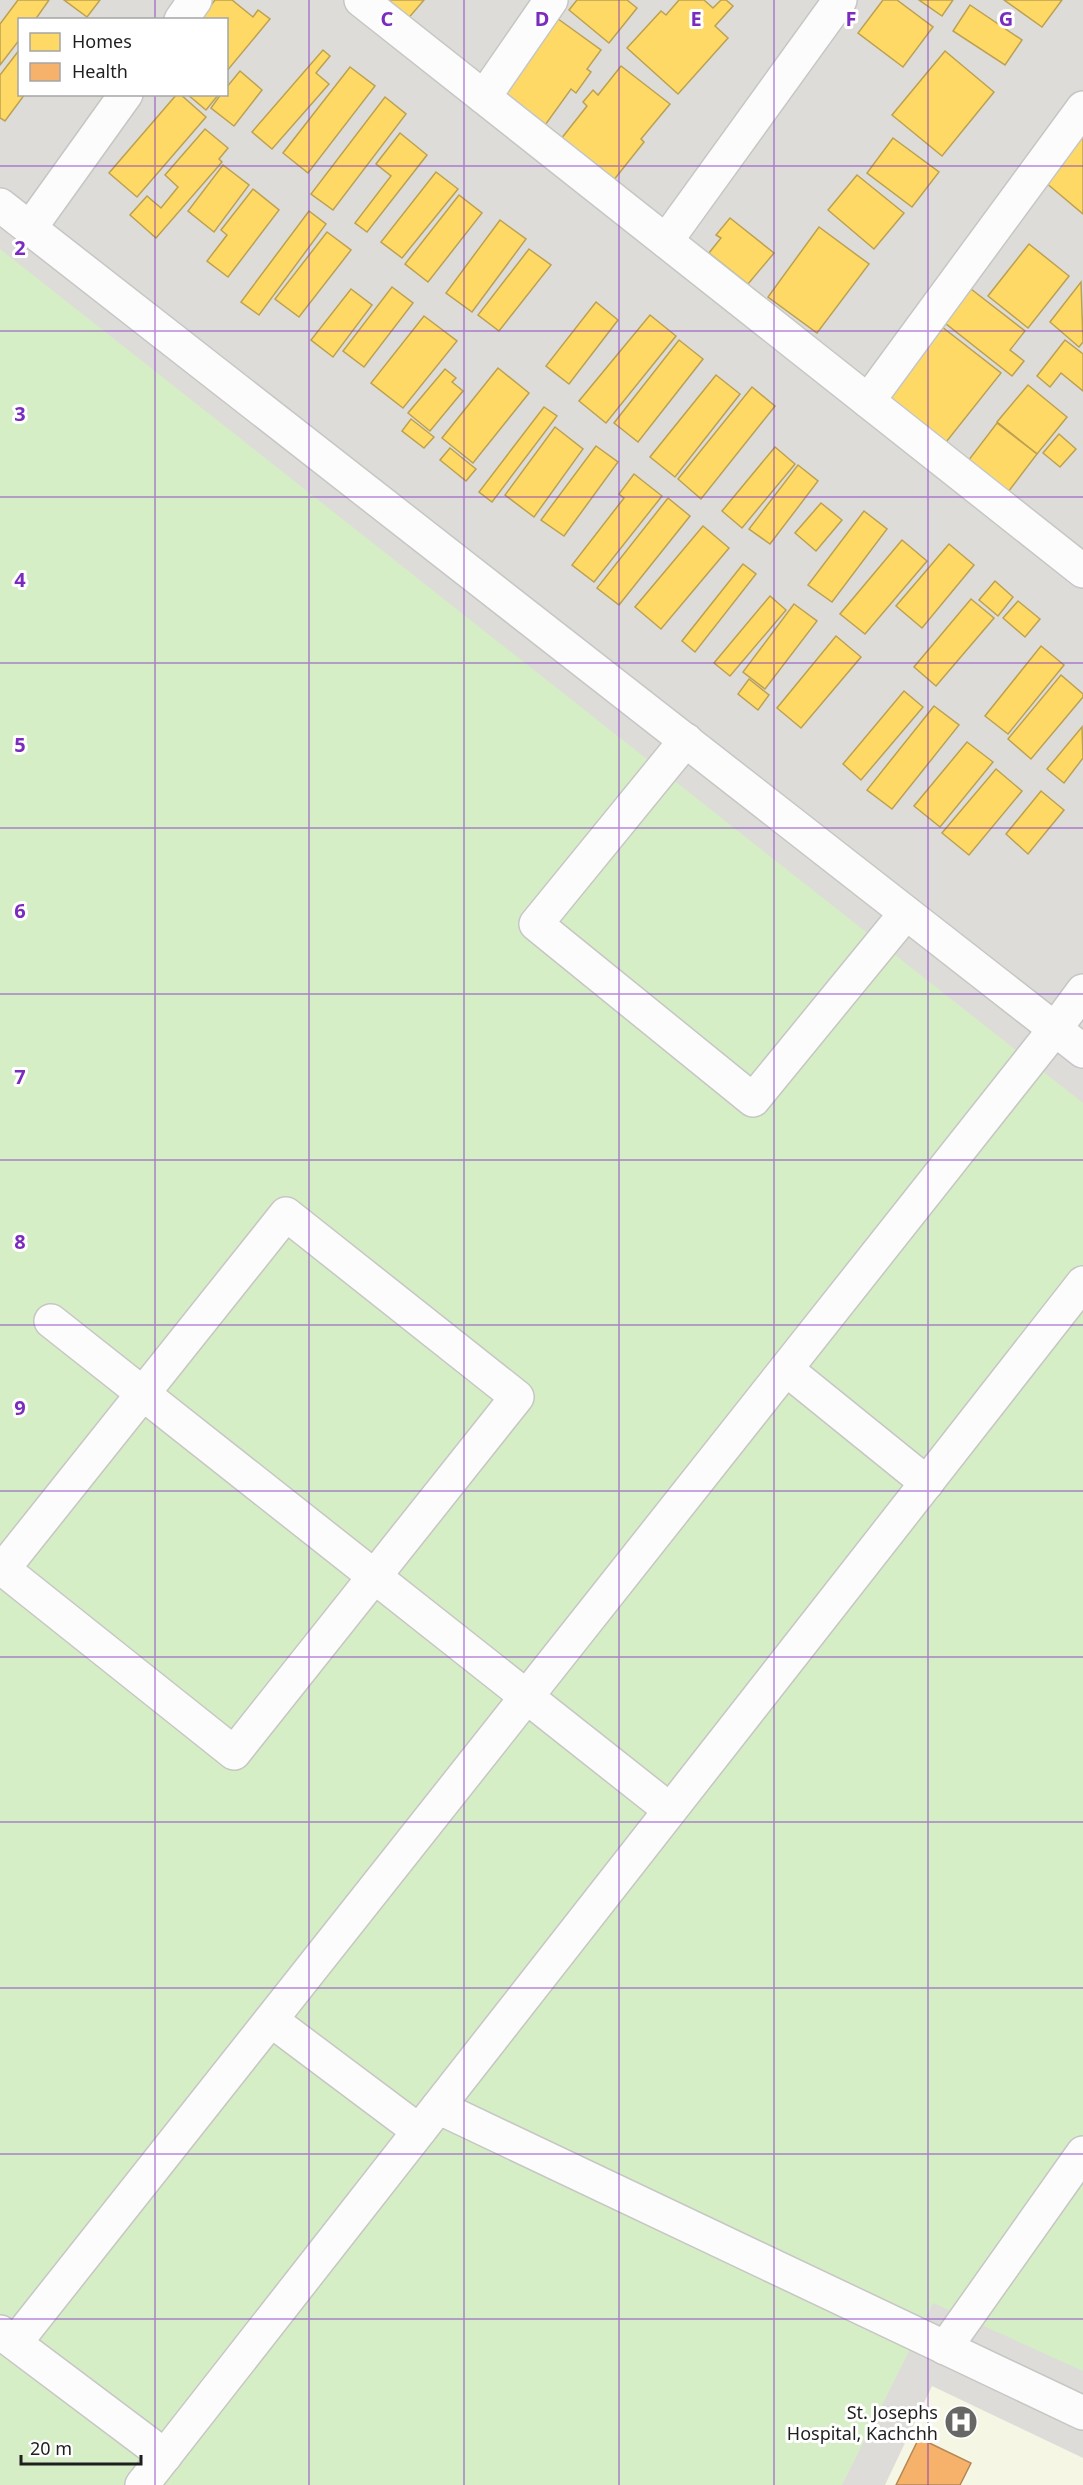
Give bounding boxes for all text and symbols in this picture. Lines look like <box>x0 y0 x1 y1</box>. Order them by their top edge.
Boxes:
text: C <box>381 5 394 32</box>
text: D <box>535 5 549 32</box>
text: E <box>690 5 702 32</box>
text: F <box>846 5 856 32</box>
text: G <box>999 5 1013 32</box>
legend <box>18 18 228 96</box>
text: Homes <box>72 29 132 53</box>
text: Health <box>72 59 128 83</box>
text: 2 <box>14 234 26 261</box>
text: 3 <box>14 400 26 427</box>
text: 4 <box>14 566 26 593</box>
text: 5 <box>14 731 26 758</box>
text: 6 <box>14 897 26 924</box>
text: 7 <box>14 1063 26 1090</box>
text: 8 <box>14 1228 26 1255</box>
text: 9 <box>14 1394 26 1421</box>
place label: St. Josephs Hospital, Kachchh <box>787 2400 938 2445</box>
hospital icon: St. Josephs Hospital, Kachchh <box>943 2404 979 2440</box>
scale bar <box>21 2428 141 2466</box>
text: 20 m <box>30 2436 72 2460</box>

